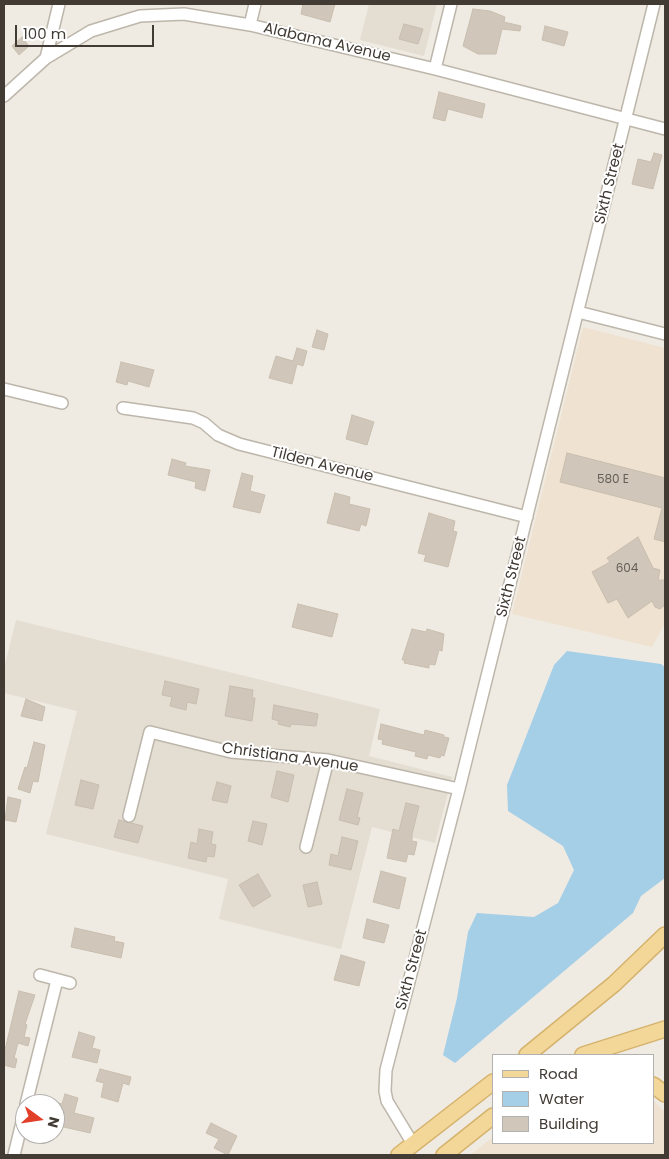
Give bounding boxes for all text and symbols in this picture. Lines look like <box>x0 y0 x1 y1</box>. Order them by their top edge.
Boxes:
scale bar <box>18 15 156 47</box>
street label: Alabama Avenue <box>262 20 392 66</box>
text: 100 m <box>23 23 66 44</box>
street label: Sixth Street <box>591 142 629 226</box>
street label: Tilden Avenue <box>269 444 375 486</box>
house number: 580 E <box>597 473 629 487</box>
street label: Sixth Street <box>493 535 531 619</box>
house number: 604 <box>616 562 638 576</box>
street label: Christiana Avenue <box>221 740 359 776</box>
street label: Sixth Street <box>393 928 431 1012</box>
legend <box>492 1054 654 1144</box>
text: Road <box>539 1063 578 1084</box>
text: Water <box>539 1088 584 1109</box>
north arrow <box>15 1094 65 1144</box>
text: Building <box>539 1113 599 1134</box>
text: N <box>43 1115 65 1130</box>

